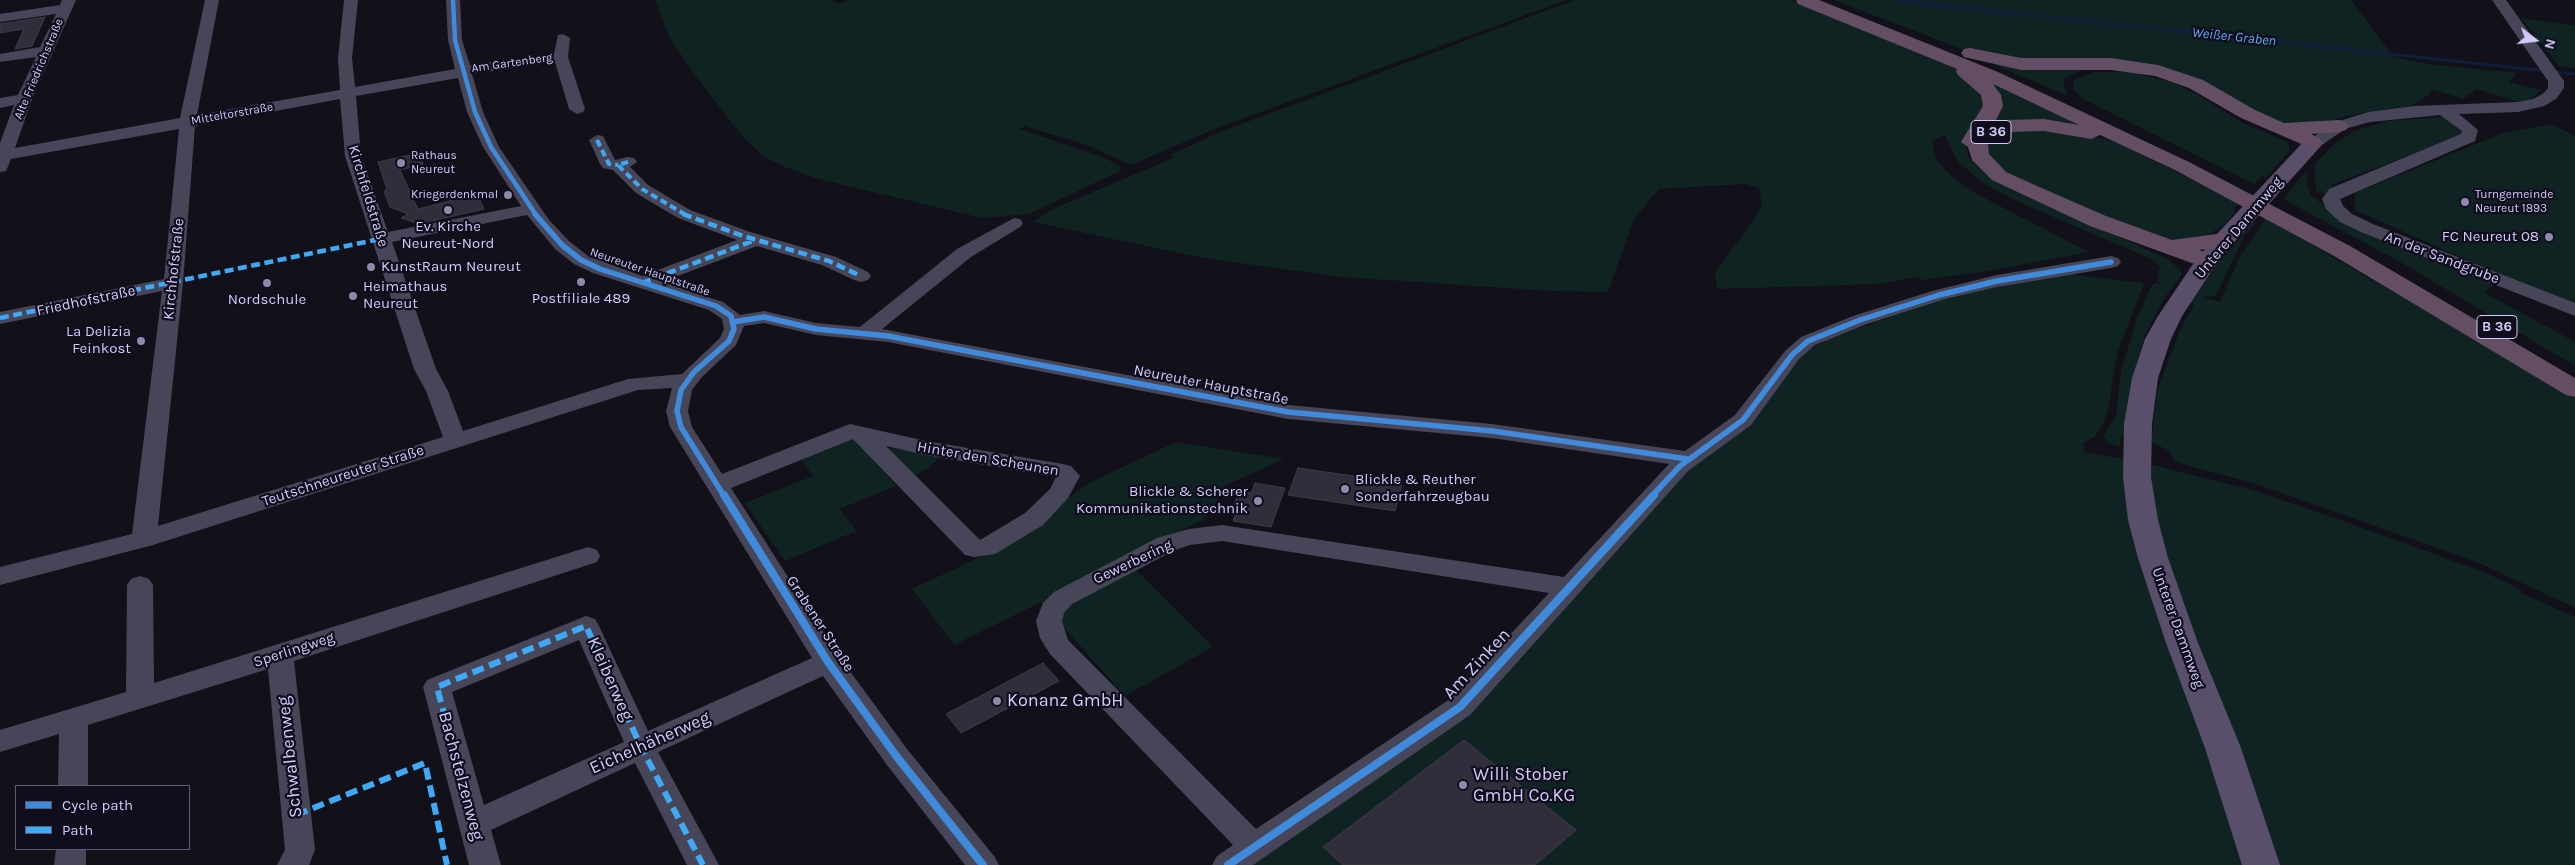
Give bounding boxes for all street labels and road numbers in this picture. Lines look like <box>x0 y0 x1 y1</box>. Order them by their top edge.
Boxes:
street label: Alte Friedrichstraße <box>11 17 67 121</box>
street label: Am Gartenberg <box>471 50 553 76</box>
street label: Mitteltorstraße <box>190 100 274 128</box>
road number: B 36 <box>1971 120 2011 144</box>
street label: Kirchfeldstraße <box>344 143 392 249</box>
street label: Unterer Dammweg <box>2191 173 2287 283</box>
street label: Kirchhofstraße <box>160 217 188 321</box>
street label: An der Sandgrube <box>2382 228 2502 288</box>
street label: Neureuter Hauptstraße <box>588 245 712 299</box>
street label: Friedhofstraße <box>35 282 137 320</box>
road number: B 36 <box>2477 316 2517 338</box>
street label: Neureuter Hauptstraße <box>1132 361 1290 409</box>
street label: Hinter den Scheunen <box>916 438 1060 480</box>
street label: Teutschneureuter Straße <box>260 441 426 511</box>
street label: Gewerbering <box>1091 536 1175 588</box>
street label: Unterer Dammweg <box>2148 565 2208 691</box>
street label: Grabener Straße <box>782 573 858 675</box>
street label: Am Zinken <box>1439 624 1515 704</box>
street label: Sperlingweg <box>251 628 337 672</box>
street label: Kleiberweg <box>582 634 638 724</box>
street label: Schwalbenweg <box>273 695 307 819</box>
street label: Eichelhäherweg <box>586 707 714 779</box>
street label: Bachstelzenweg <box>433 709 489 843</box>

